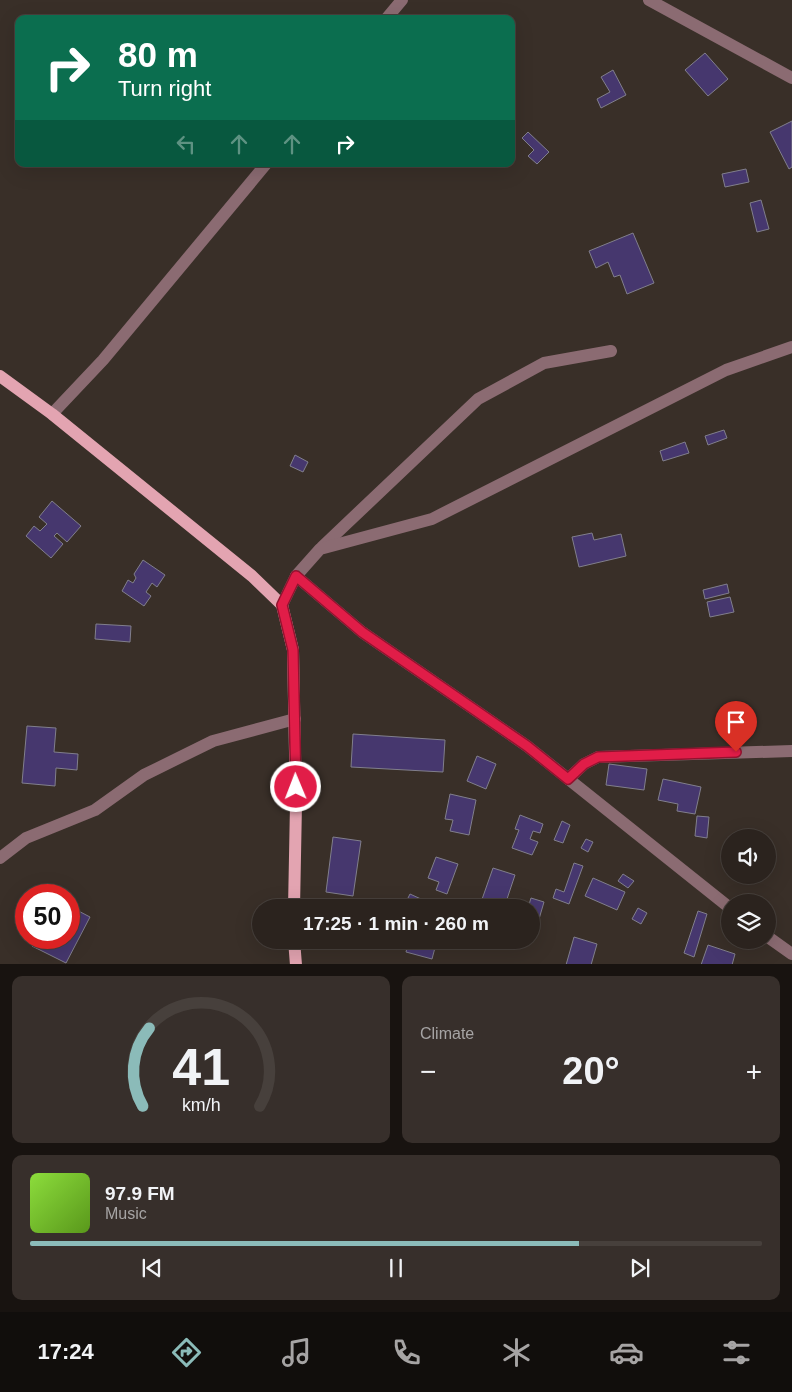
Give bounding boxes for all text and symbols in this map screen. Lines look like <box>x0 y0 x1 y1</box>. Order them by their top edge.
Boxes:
icon: right <box>35 35 100 100</box>
text: 80 m <box>118 35 198 74</box>
text: Turn right <box>118 76 211 101</box>
icon: left <box>172 130 200 158</box>
icon: ahead <box>225 130 253 158</box>
icon: ahead <box>278 130 306 158</box>
icon: right <box>331 130 359 158</box>
pin <box>715 701 757 752</box>
icon: arrive <box>722 708 750 736</box>
position arrow <box>269 760 321 812</box>
map controls <box>721 829 776 949</box>
button: sound <box>721 829 776 884</box>
speed limit sign: 50 <box>15 884 80 949</box>
button: layers <box>721 894 776 949</box>
text: 17:25 · 1 min · 260 m <box>303 913 489 934</box>
text: Climate <box>420 1025 474 1042</box>
text: 41 <box>172 1038 230 1096</box>
text: 20° <box>562 1050 620 1092</box>
text: − <box>420 1056 436 1087</box>
text: + <box>746 1056 762 1087</box>
text: km/h <box>182 1095 220 1115</box>
text: 97.9 FM <box>105 1183 175 1204</box>
text: Music <box>105 1205 147 1222</box>
icon: previous <box>138 1254 166 1282</box>
icon: pause <box>382 1254 410 1282</box>
icon: next <box>626 1254 654 1282</box>
icon: directions <box>169 1335 204 1370</box>
icon: music <box>279 1335 314 1370</box>
icon: phone <box>389 1335 424 1370</box>
icon: climate <box>499 1335 534 1370</box>
icon: car <box>609 1335 644 1370</box>
icon: filters <box>719 1335 754 1370</box>
text: 17:24 <box>38 1339 94 1364</box>

